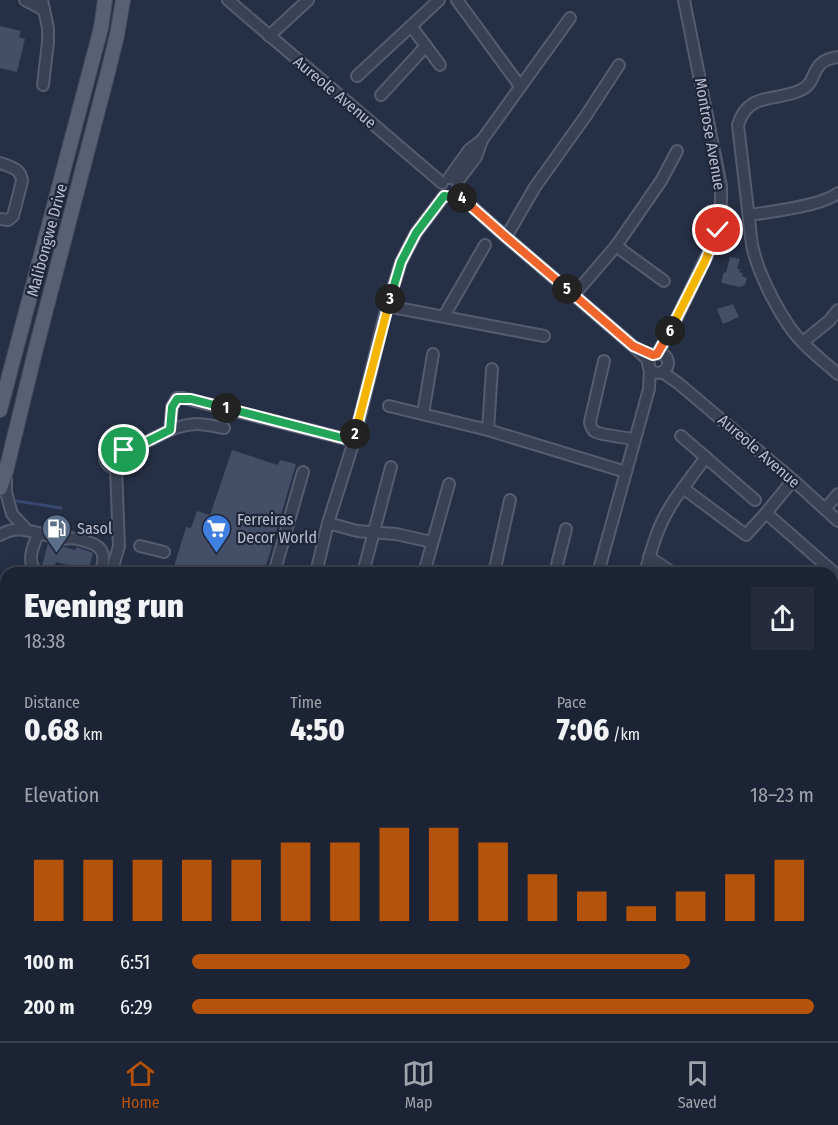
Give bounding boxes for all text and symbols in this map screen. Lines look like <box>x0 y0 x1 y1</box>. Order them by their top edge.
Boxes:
street label: Aureole Avenue <box>290 52 380 132</box>
street label: Montrose Avenue <box>691 76 729 192</box>
street label: Malibongwe Drive <box>23 181 71 299</box>
pin: 4 <box>447 183 477 213</box>
text: 4 <box>458 188 466 207</box>
pin <box>692 204 743 255</box>
icon: check <box>701 213 734 246</box>
pin: 5 <box>552 274 582 304</box>
text: 5 <box>563 279 571 298</box>
pin: 3 <box>375 284 405 314</box>
text: 3 <box>386 289 394 308</box>
pin: 6 <box>655 316 685 346</box>
text: 6 <box>666 321 674 340</box>
pin: 1 <box>211 393 241 423</box>
text: 1 <box>223 398 229 417</box>
street label: Aureole Avenue <box>714 410 804 492</box>
pin: 2 <box>340 419 370 449</box>
pin <box>98 424 149 475</box>
text: 2 <box>351 424 359 443</box>
icon: arrive <box>107 433 140 466</box>
place label: Ferreiras Decor World <box>237 510 317 547</box>
fuel station icon: Sasol <box>40 512 72 554</box>
supermarket icon: Ferreiras Decor World <box>200 512 232 554</box>
place label: Sasol <box>77 519 112 538</box>
text: Evening run <box>24 586 184 626</box>
button: share <box>751 587 814 650</box>
text: 18:38 <box>24 629 65 653</box>
text: Distance <box>24 693 80 712</box>
text: Time <box>290 693 322 712</box>
text: Pace <box>557 693 586 712</box>
text: 0.68 <box>24 712 79 748</box>
text: 4:50 <box>290 712 345 748</box>
text: 7:06 <box>557 712 609 748</box>
text: km <box>79 725 103 744</box>
text: /km <box>609 725 640 744</box>
text: Elevation <box>24 783 99 807</box>
text: 18–23 m <box>750 783 814 807</box>
text: 100 m <box>24 950 74 974</box>
text: 6:51 <box>120 950 150 974</box>
text: 200 m <box>24 995 75 1019</box>
text: 6:29 <box>120 995 153 1019</box>
tab: Home <box>121 1057 160 1112</box>
tab: Map <box>402 1057 435 1112</box>
tab: Saved <box>678 1057 717 1112</box>

